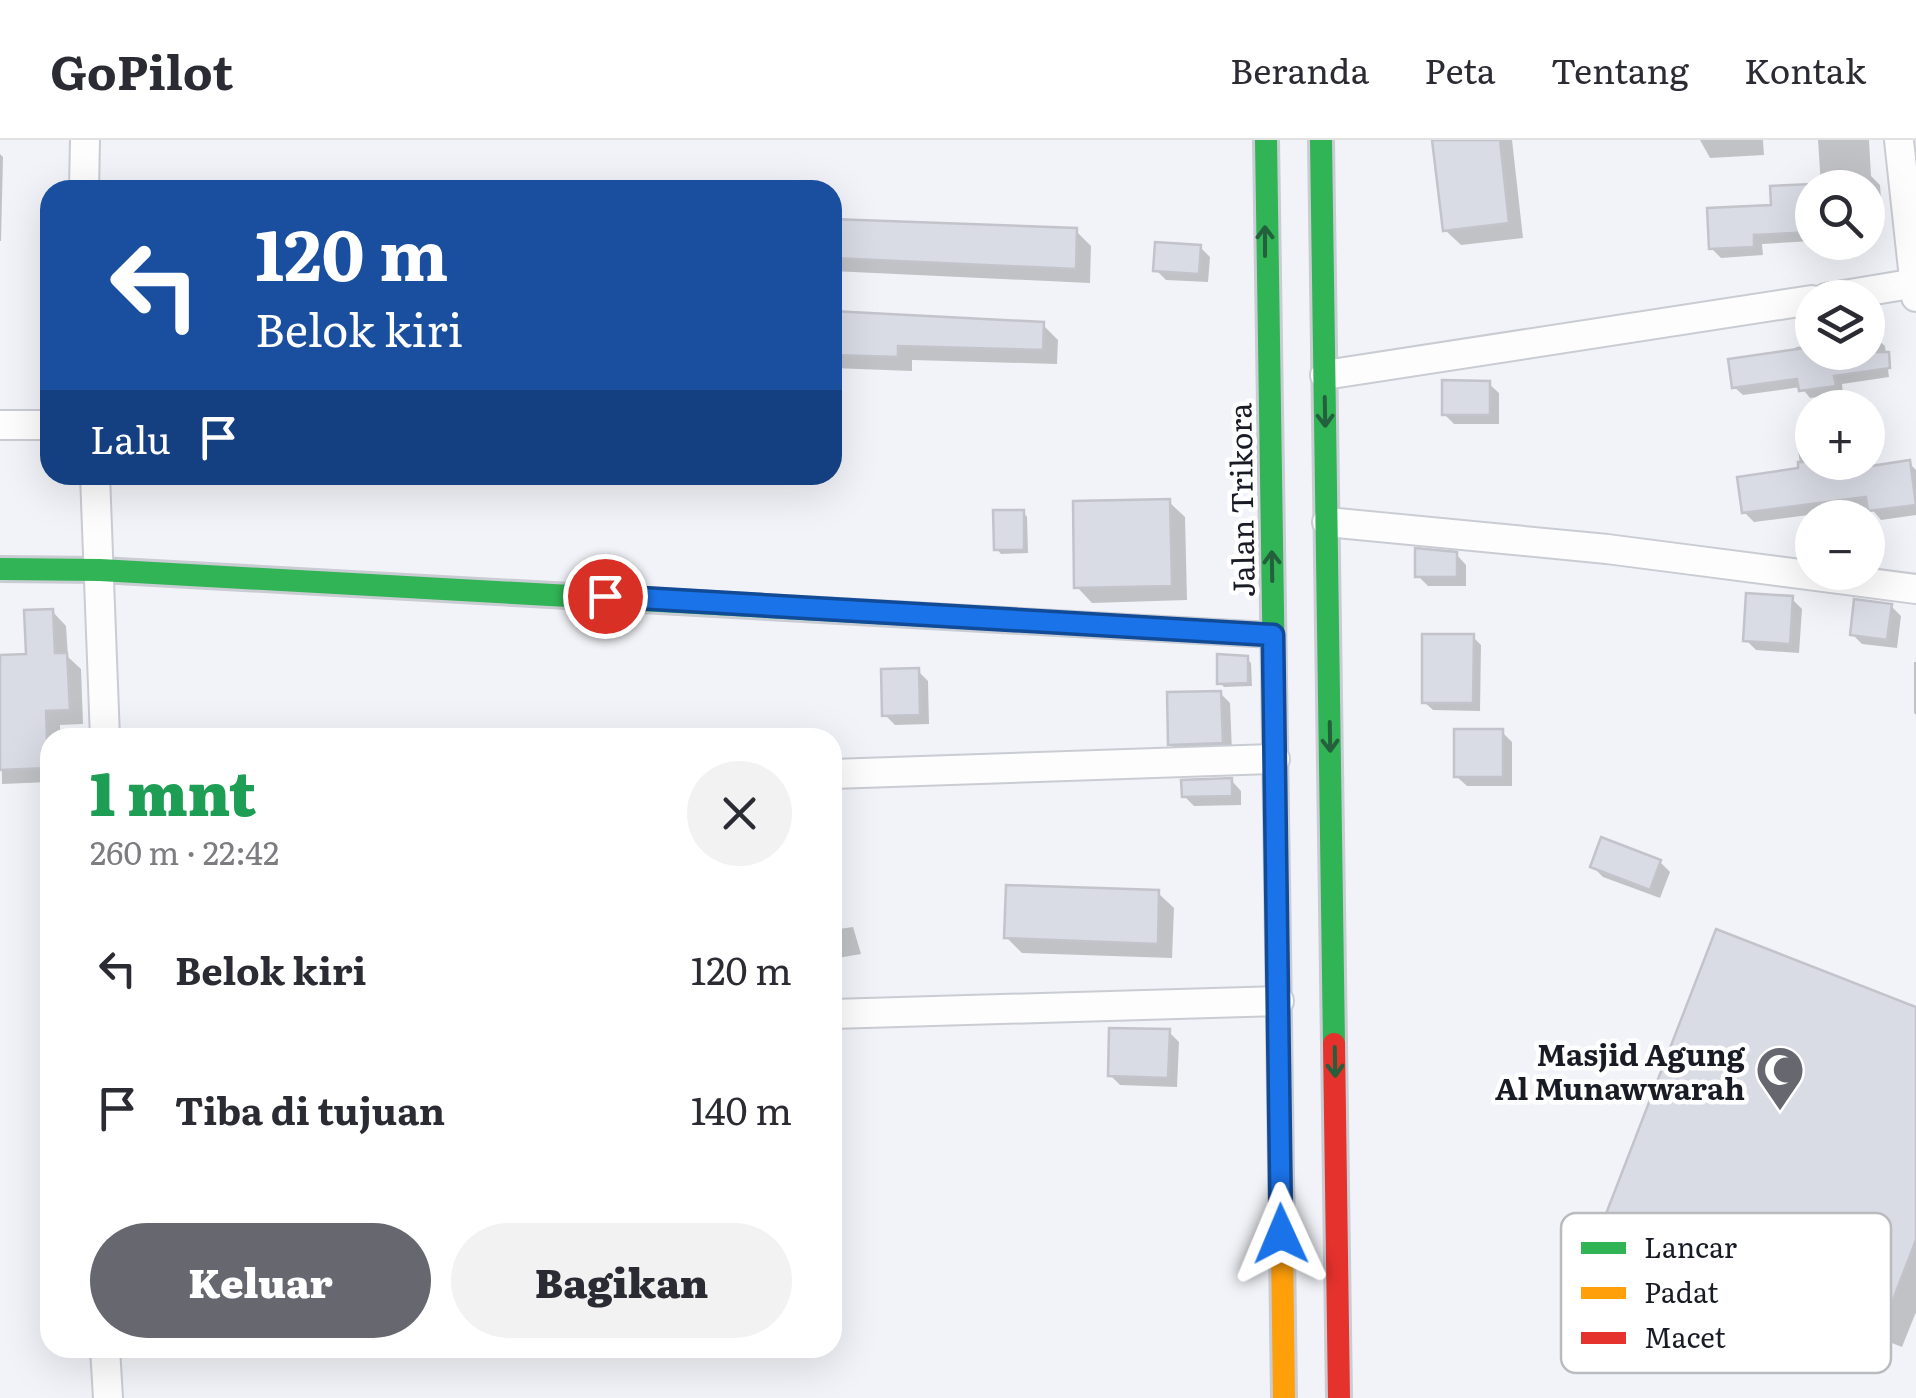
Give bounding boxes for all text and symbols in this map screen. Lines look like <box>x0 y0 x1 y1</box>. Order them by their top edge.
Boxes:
text: GoPilot <box>50 34 233 105</box>
text: Beranda <box>1230 43 1369 95</box>
text: Peta <box>1424 43 1496 95</box>
text: Tentang <box>1551 43 1689 95</box>
text: Kontak <box>1744 43 1866 95</box>
map controls <box>1795 170 1885 590</box>
button: search <box>1795 170 1885 260</box>
text: 120 m <box>255 199 448 303</box>
icon: left <box>90 220 220 350</box>
one-way arrow <box>1256 225 1274 258</box>
button: layers <box>1795 280 1885 370</box>
text: Belok kiri <box>255 294 463 361</box>
button: + <box>1795 390 1885 480</box>
one-way arrow <box>1316 396 1334 428</box>
street label: Jalan Trikora <box>1216 401 1264 598</box>
text: Lalu <box>90 409 171 466</box>
icon: arrive <box>191 410 246 465</box>
button: − <box>1795 500 1885 590</box>
one-way arrow <box>1262 550 1281 582</box>
pin <box>563 554 648 639</box>
icon: arrive <box>578 569 633 624</box>
one-way arrow <box>1321 721 1340 753</box>
text: 1 mnt <box>90 745 256 834</box>
button: close <box>687 761 792 866</box>
text: 260 m · 22:42 <box>90 827 279 875</box>
text: Belok kiri <box>175 940 366 997</box>
text: 120 m <box>691 940 792 997</box>
icon: left <box>90 941 145 996</box>
place label: Masjid Agung Al Munawwarah <box>1495 1031 1746 1109</box>
mosque icon: Masjid Agung Al Munawwarah <box>1754 1044 1806 1112</box>
one-way arrow <box>1326 1046 1345 1078</box>
text: Tiba di tujuan <box>175 1080 445 1137</box>
text: 140 m <box>691 1080 792 1137</box>
icon: arrive <box>90 1081 145 1136</box>
position arrow <box>1229 1182 1333 1286</box>
legend <box>1561 1213 1891 1373</box>
button: Keluar <box>90 1223 431 1338</box>
button: Bagikan <box>451 1223 792 1338</box>
text: Lancar <box>1644 1225 1738 1267</box>
text: Padat <box>1644 1270 1719 1312</box>
text: Macet <box>1644 1315 1726 1357</box>

